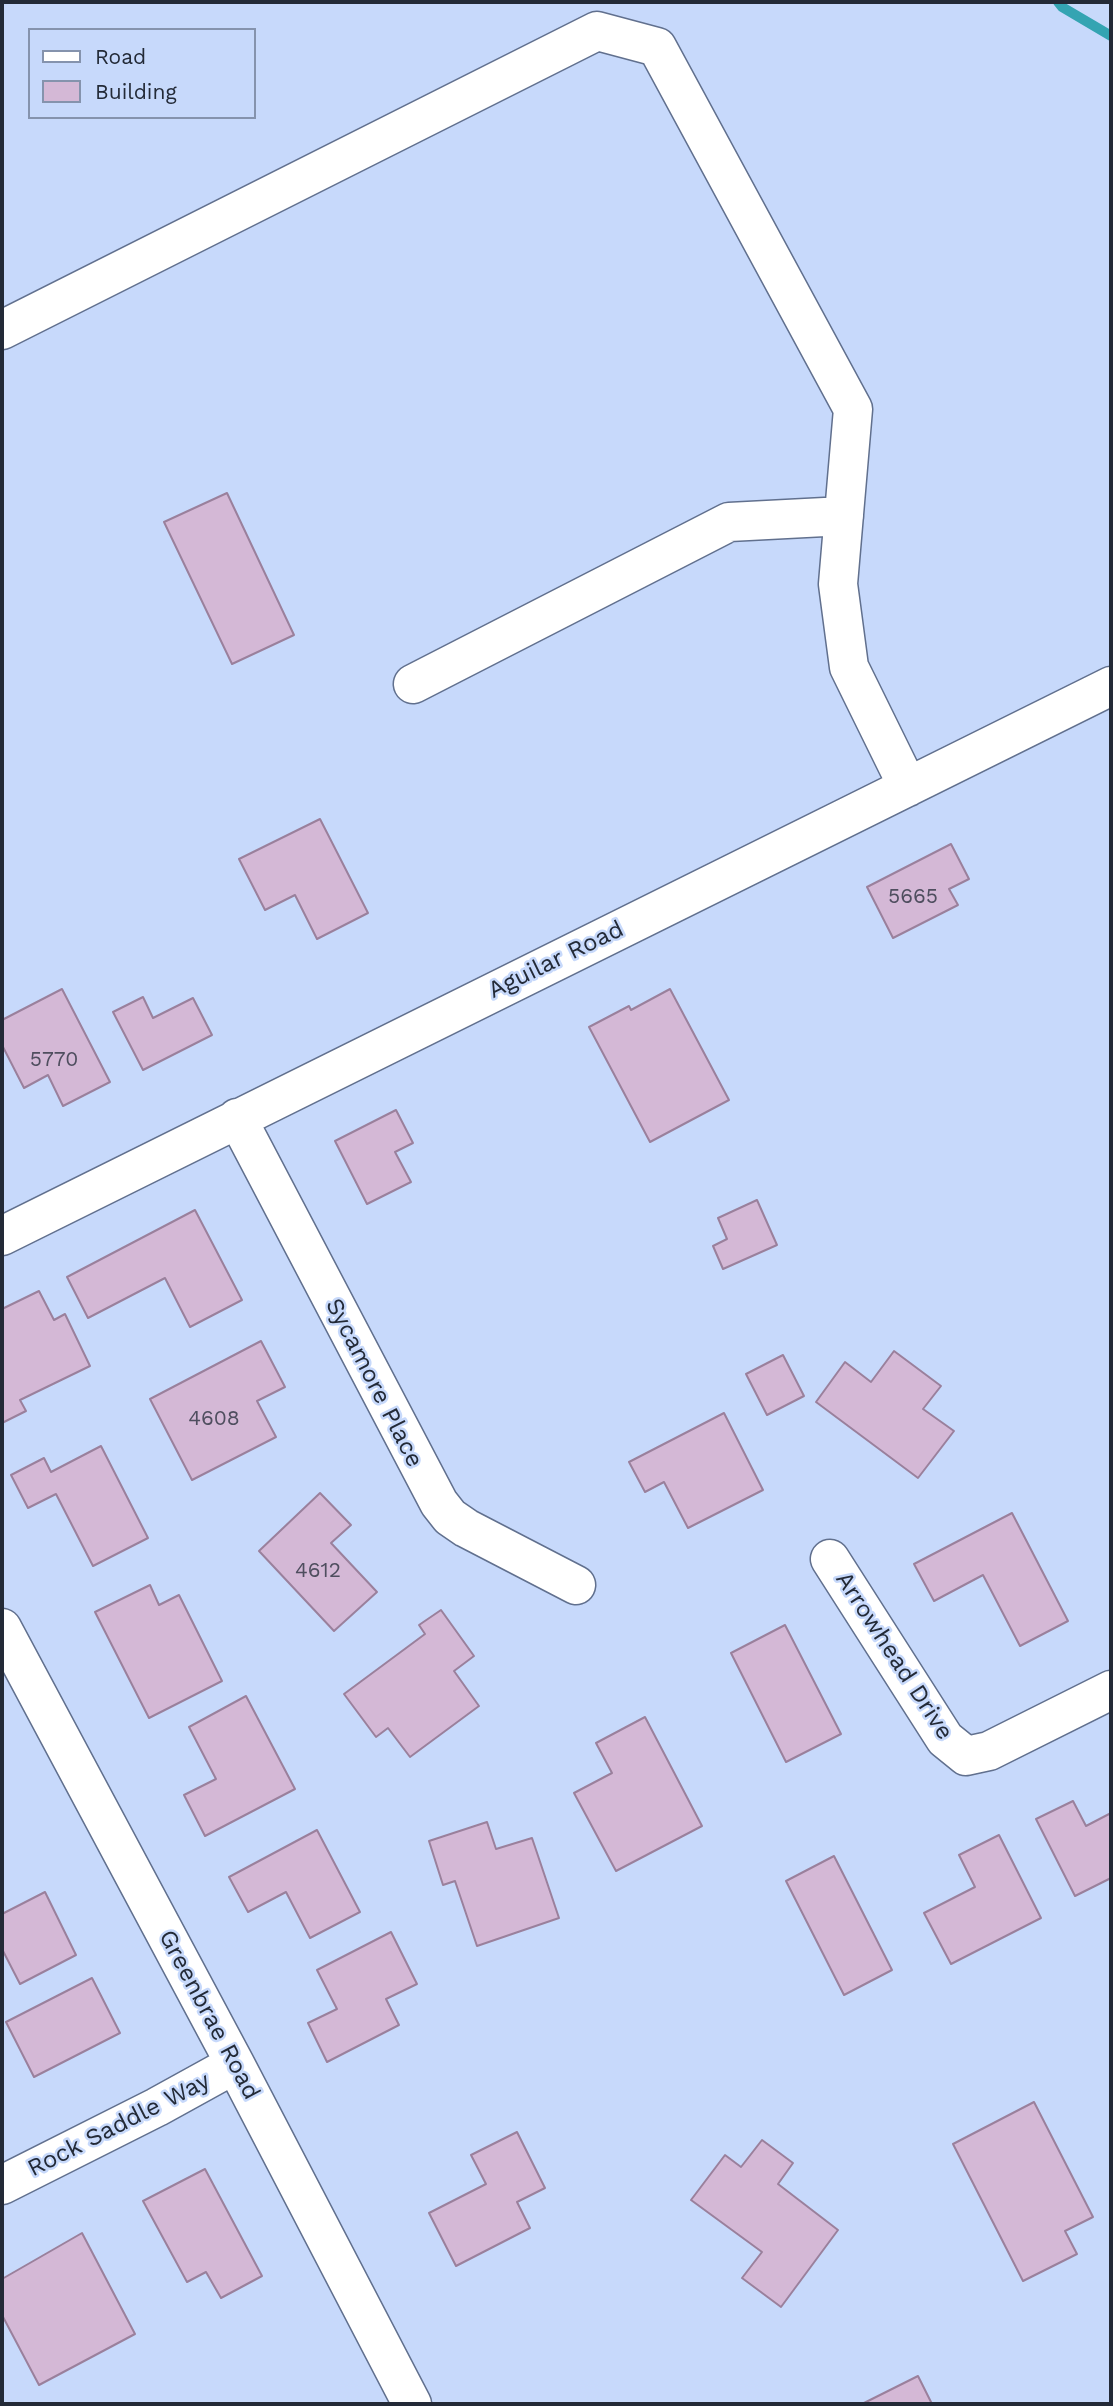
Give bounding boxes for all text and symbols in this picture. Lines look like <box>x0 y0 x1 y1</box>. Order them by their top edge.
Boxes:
legend <box>28 28 256 119</box>
text: Road <box>95 44 146 69</box>
text: Building <box>95 79 177 104</box>
house number: 5665 <box>888 884 938 910</box>
street label: Aguilar Road <box>483 915 629 1005</box>
house number: 5770 <box>30 1047 78 1073</box>
street label: Sycamore Place <box>319 1294 429 1472</box>
house number: 4608 <box>188 1406 240 1432</box>
house number: 4612 <box>295 1558 341 1584</box>
street label: Arrowhead Drive <box>829 1567 959 1745</box>
street label: Greenbrae Road <box>152 1925 266 2105</box>
street label: Rock Saddle Way <box>23 2067 215 2183</box>

